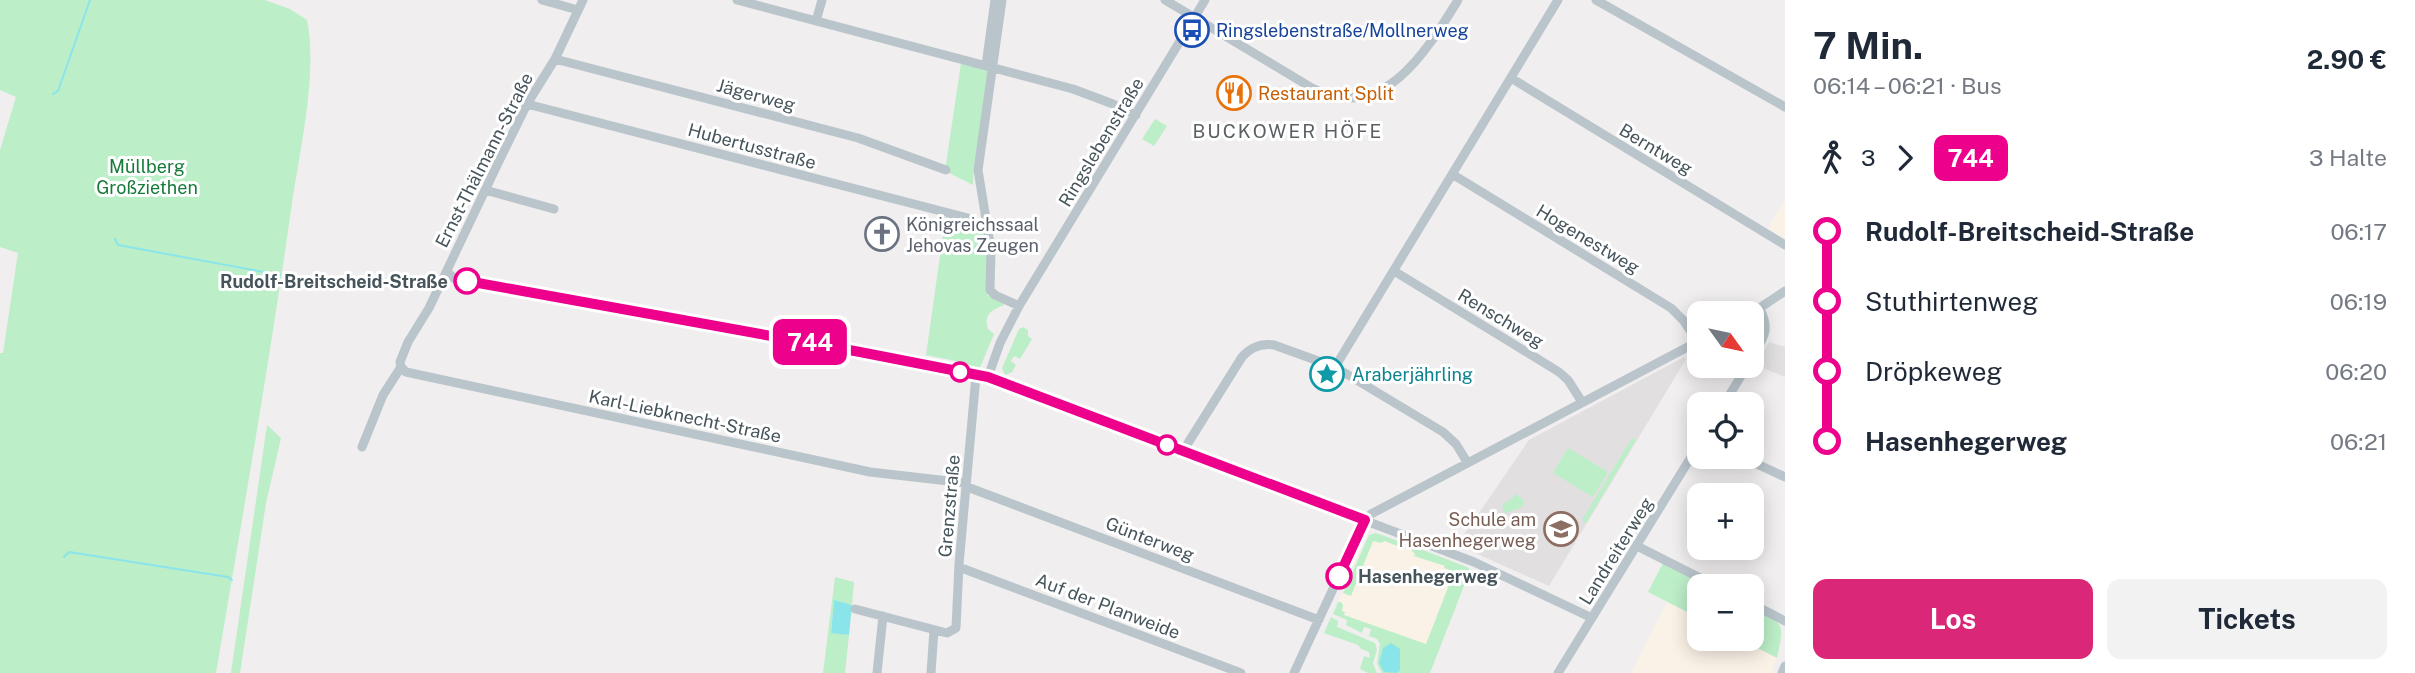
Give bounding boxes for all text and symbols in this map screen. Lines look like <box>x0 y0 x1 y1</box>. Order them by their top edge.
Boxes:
bus stop icon: Ringslebenstraße/Mollnerweg <box>1173 11 1211 49</box>
place label: Ringslebenstraße/Mollnerweg <box>1216 20 1469 41</box>
text: 7 Min. <box>1813 23 1923 68</box>
text: 2.90 € <box>2307 44 2387 75</box>
street label: Ernst-Thälmann-Straße <box>431 69 537 251</box>
text: 06:14 – 06:21 · Bus <box>1813 72 2002 99</box>
street label: Jägerweg <box>714 74 798 116</box>
street label: Ringslebenstraße <box>1054 74 1148 210</box>
restaurant icon: Restaurant Split <box>1215 74 1253 112</box>
place label: Restaurant Split <box>1258 83 1394 104</box>
street label: Hubertusstraße <box>686 119 818 173</box>
street label: Berntweg <box>1616 119 1696 179</box>
district label: BUCKOWER HÖFE <box>1193 120 1383 142</box>
icon: walk <box>1813 139 1851 177</box>
icon: forward <box>1886 139 1924 177</box>
text: 3 <box>1861 144 1876 171</box>
text: 744 <box>1948 144 1994 172</box>
text: 3 Halte <box>2309 144 2387 171</box>
park label: Müllberg Großziethen <box>96 156 198 198</box>
street label: Hogenestweg <box>1533 200 1643 278</box>
place label: Königreichssaal Jehovas Zeugen <box>906 214 1039 256</box>
church icon: Königreichssaal Jehovas Zeugen <box>863 215 901 253</box>
text: Rudolf-Breitscheid-Straße <box>1865 216 2194 247</box>
text: 06:17 <box>2330 218 2387 245</box>
marker: Rudolf-Breitscheid-Straße <box>454 268 480 294</box>
place label: Rudolf-Breitscheid-Straße <box>220 271 448 292</box>
street label: Renschweg <box>1454 284 1548 352</box>
text: Stuthirtenweg <box>1865 286 2038 317</box>
text: 06:19 <box>2330 288 2387 315</box>
north arrow <box>1687 301 1764 378</box>
map controls <box>1687 301 1764 651</box>
line badge: 744 <box>770 319 850 365</box>
text: 744 <box>787 328 833 356</box>
place icon: Araberjährling <box>1308 355 1346 393</box>
text: Dröpkeweg <box>1865 356 2003 387</box>
text: 06:20 <box>2325 358 2387 385</box>
unlabelled marker <box>950 362 970 382</box>
place label: Araberjährling <box>1352 364 1473 385</box>
street label: Karl-Liebknecht-Straße <box>587 385 783 447</box>
button: locate <box>1687 392 1764 469</box>
text: Hasenhegerweg <box>1865 426 2067 457</box>
text: 06:21 <box>2330 428 2387 455</box>
unlabelled marker <box>1157 435 1177 455</box>
street label: Grenzstraße <box>934 454 964 558</box>
button: + <box>1687 483 1764 560</box>
street label: Landreiterweg <box>1575 494 1657 608</box>
place label: Schule am Hasenhegerweg <box>1399 509 1536 551</box>
school or university icon: Schule am Hasenhegerweg <box>1542 510 1580 548</box>
street label: Günterweg <box>1103 512 1197 566</box>
marker: Hasenhegerweg <box>1326 563 1352 589</box>
place label: Hasenhegerweg <box>1358 566 1498 587</box>
street label: Auf der Planweide <box>1033 569 1183 643</box>
button: − <box>1687 574 1764 651</box>
button: Los <box>1813 579 2093 659</box>
button: Tickets <box>2107 579 2387 659</box>

